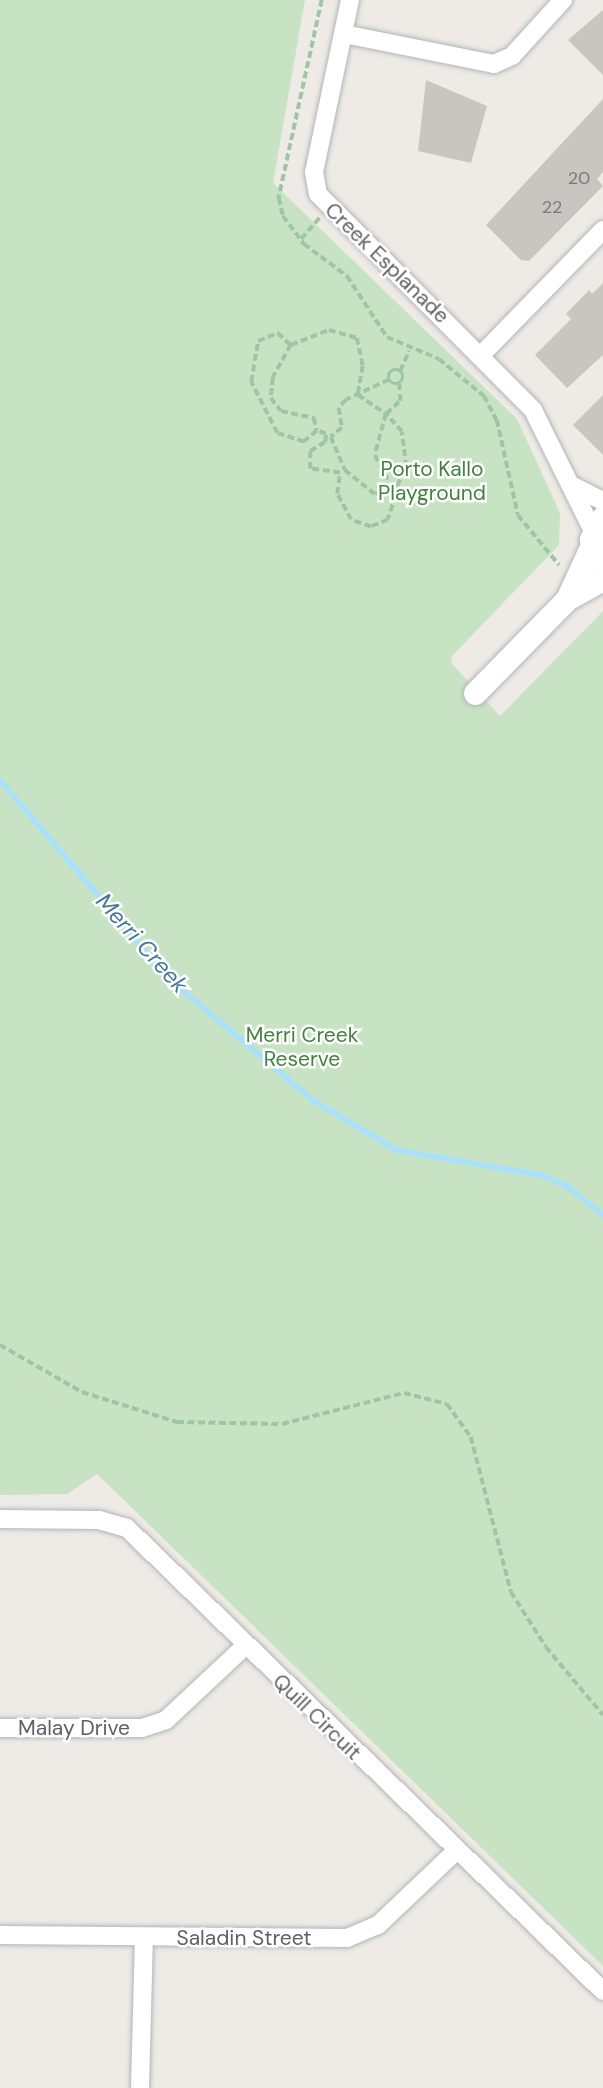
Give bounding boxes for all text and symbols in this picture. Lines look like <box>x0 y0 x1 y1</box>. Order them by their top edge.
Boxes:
house number: 20 <box>568 167 590 189</box>
house number: 22 <box>542 196 562 218</box>
street label: Creek Esplanade <box>320 197 454 329</box>
park label: Porto Kallo Playground <box>378 456 486 506</box>
water label: Merri Creek <box>90 888 194 998</box>
park label: Merri Creek Reserve <box>246 1022 358 1072</box>
street label: Quill Circuit <box>268 1669 366 1765</box>
street label: Malay Drive <box>18 1715 130 1741</box>
street label: Saladin Street <box>176 1925 312 1951</box>

